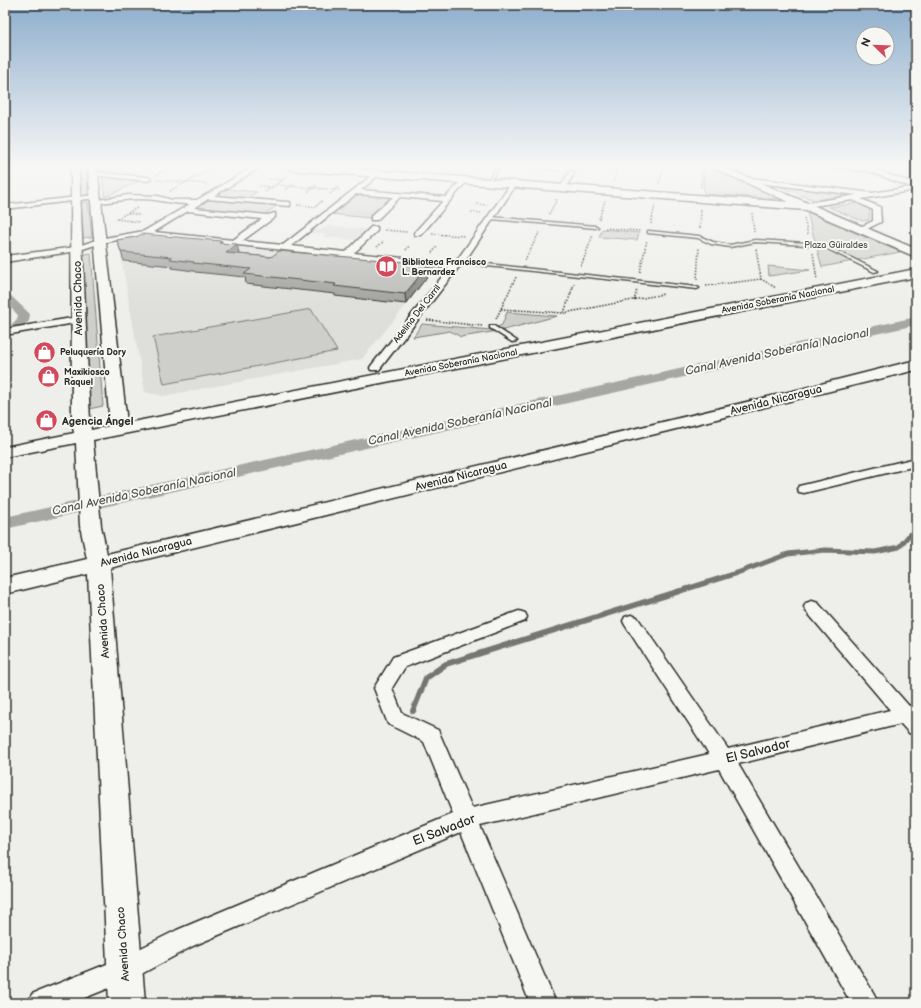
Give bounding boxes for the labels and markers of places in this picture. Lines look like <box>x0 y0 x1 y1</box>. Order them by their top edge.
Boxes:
library icon: Biblioteca Francisco L. Bernardez <box>373 254 399 280</box>
place label: Biblioteca Francisco L. Bernardez <box>402 257 486 278</box>
shop icon: Peluquería Dory <box>31 339 57 365</box>
place label: Peluquería Dory <box>60 347 127 358</box>
shop icon: Maxikiosco Raquel <box>35 364 61 390</box>
place label: Maxikiosco Raquel <box>64 367 110 388</box>
shop icon: Agencia Ángel <box>33 408 59 434</box>
place label: Agencia Ángel <box>61 414 134 428</box>

